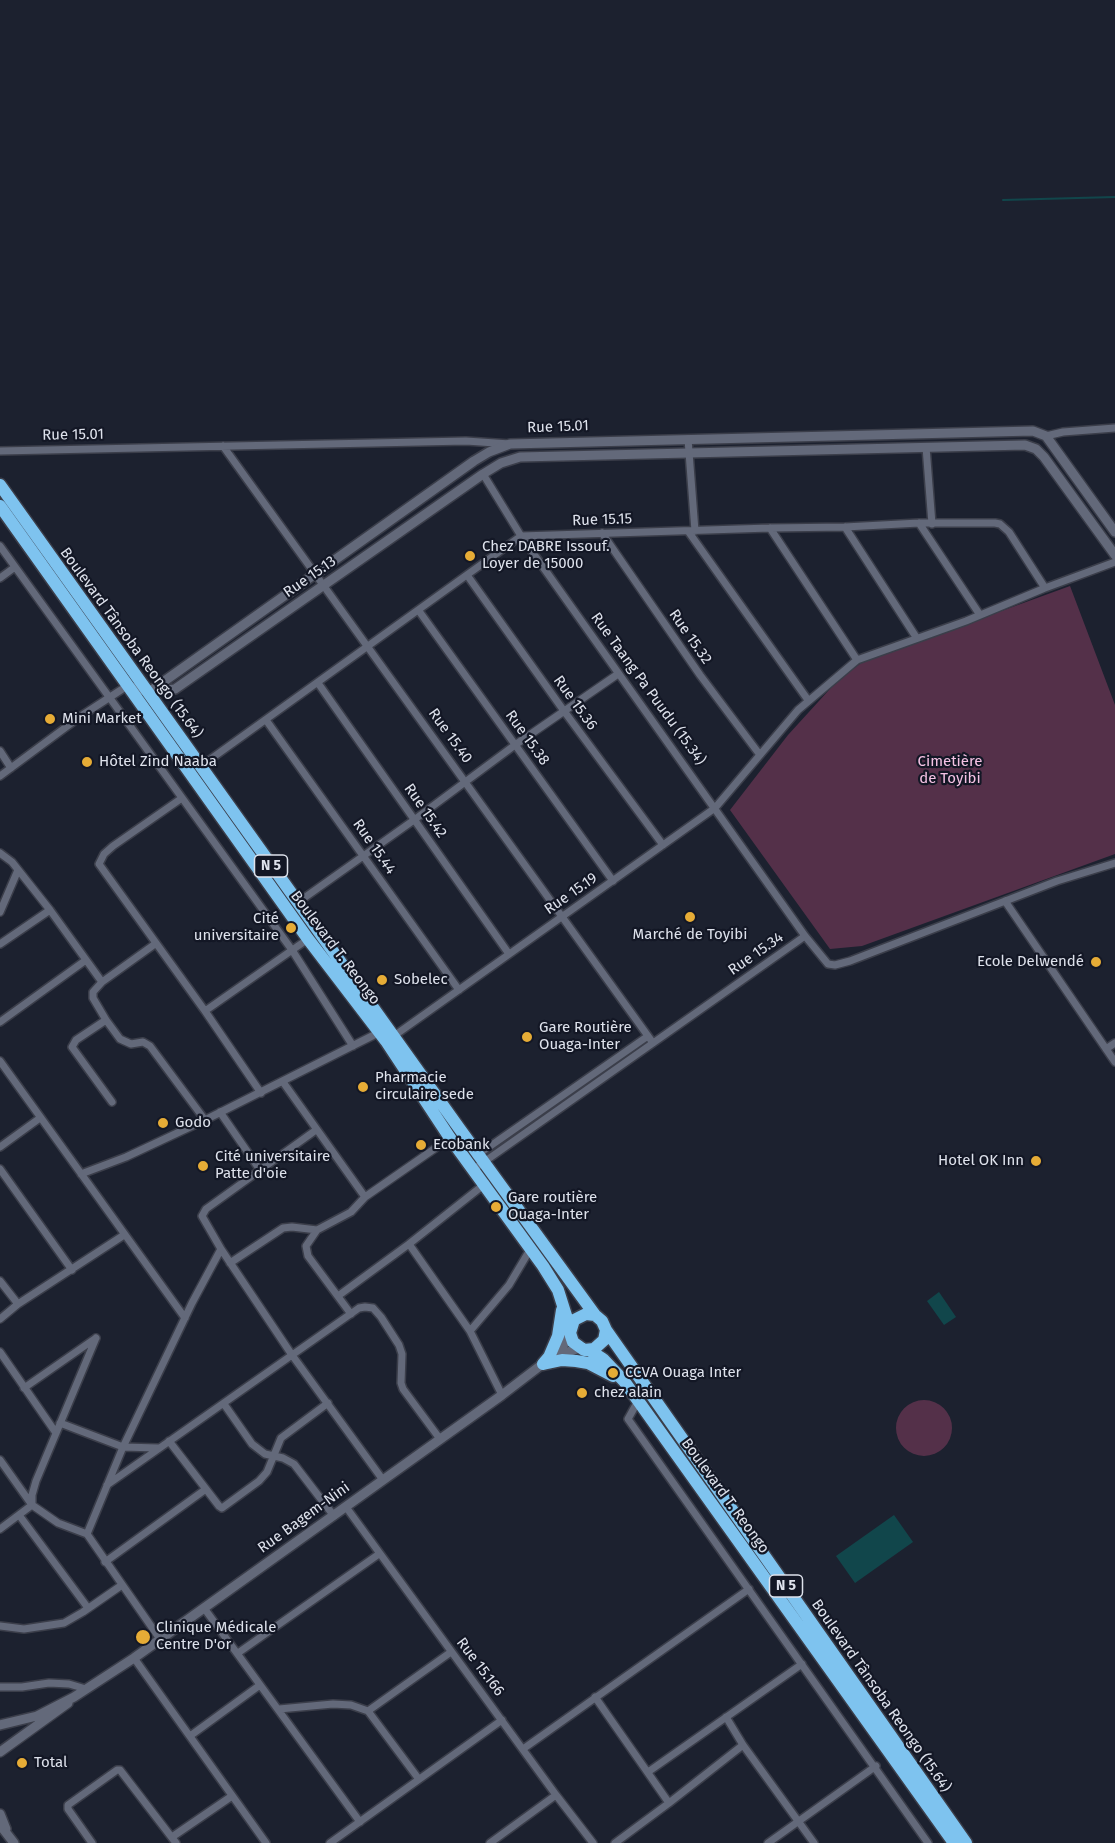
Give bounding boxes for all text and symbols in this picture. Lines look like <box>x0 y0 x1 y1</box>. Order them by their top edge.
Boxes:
street label: Rue 15.01 <box>527 417 589 437</box>
street label: Rue 15.01 <box>42 425 104 445</box>
street label: Rue 15.15 <box>572 510 632 530</box>
place label: Chez DABRE Issouf. Loyer de 15000 <box>482 538 610 573</box>
street label: Boulevard Tânsoba Reongo (15.64) <box>56 544 206 742</box>
marker: Chez DABRE Issouf. Loyer de 15000 <box>463 549 477 563</box>
street label: Rue 15.13 <box>280 552 340 602</box>
street label: Rue 15.32 <box>665 606 715 668</box>
street label: Rue Taang Pa Puudu (15.34) <box>587 609 709 769</box>
street label: Rue 15.36 <box>549 672 601 734</box>
street label: Rue 15.40 <box>424 705 476 767</box>
street label: Rue 15.38 <box>501 707 553 769</box>
place label: Mini Market <box>62 710 142 728</box>
marker: Mini Market <box>43 712 57 726</box>
place label: Hôtel Zind Naaba <box>99 753 217 771</box>
park label: Cimetière de Toyibi <box>918 753 982 788</box>
marker: Hôtel Zind Naaba <box>80 755 94 769</box>
street label: Rue 15.42 <box>400 780 450 842</box>
street label: Rue 15.44 <box>349 816 399 878</box>
road number: N 5 <box>254 855 288 877</box>
street label: Rue 15.19 <box>541 869 601 919</box>
street label: Boulevard T. Reongo <box>286 887 384 1009</box>
place label: Cité universitaire <box>194 910 279 945</box>
marker: Marché de Toyibi <box>683 910 697 924</box>
marker: Cité universitaire <box>284 921 298 935</box>
place label: Marché de Toyibi <box>633 926 747 944</box>
street label: Rue 15.34 <box>725 929 787 979</box>
place label: Ecole Delwendé <box>977 953 1084 971</box>
marker: Ecole Delwendé <box>1089 955 1103 969</box>
place label: Sobelec <box>394 971 448 989</box>
marker: Sobelec <box>375 973 389 987</box>
place label: Gare Routière Ouaga-Inter <box>539 1019 632 1054</box>
marker: Gare Routière Ouaga-Inter <box>520 1030 534 1044</box>
place label: Pharmacie circulaire sede <box>375 1069 474 1104</box>
marker: Pharmacie circulaire sede <box>356 1080 370 1094</box>
place label: Godo <box>175 1114 211 1132</box>
marker: Godo <box>156 1116 170 1130</box>
place label: Ecobank <box>433 1136 490 1154</box>
marker: Ecobank <box>414 1138 428 1152</box>
place label: Cité universitaire Patte d'oie <box>215 1148 330 1183</box>
place label: Hotel OK Inn <box>938 1152 1024 1170</box>
marker: Hotel OK Inn <box>1029 1154 1043 1168</box>
marker: Cité universitaire Patte d'oie <box>196 1159 210 1173</box>
place label: Gare routière Ouaga-Inter <box>508 1189 597 1224</box>
marker: Gare routière Ouaga-Inter <box>489 1200 503 1214</box>
place label: CCVA Ouaga Inter <box>625 1364 741 1382</box>
marker: CCVA Ouaga Inter <box>606 1366 620 1380</box>
place label: chez alain <box>594 1384 662 1402</box>
marker: chez alain <box>575 1386 589 1400</box>
street label: Boulevard T. Reongo <box>677 1435 773 1557</box>
street label: Rue Bagem-Nini <box>255 1479 353 1557</box>
road number: N 5 <box>770 1575 802 1597</box>
street label: Boulevard Tânsoba Reongo (15.64) <box>807 1596 955 1796</box>
place label: Clinique Médicale Centre D'or <box>156 1619 276 1654</box>
marker: Clinique Médicale Centre D'or <box>134 1628 152 1646</box>
street label: Rue 15.166 <box>452 1634 508 1700</box>
place label: Total <box>34 1754 67 1772</box>
marker: Total <box>15 1756 29 1770</box>

